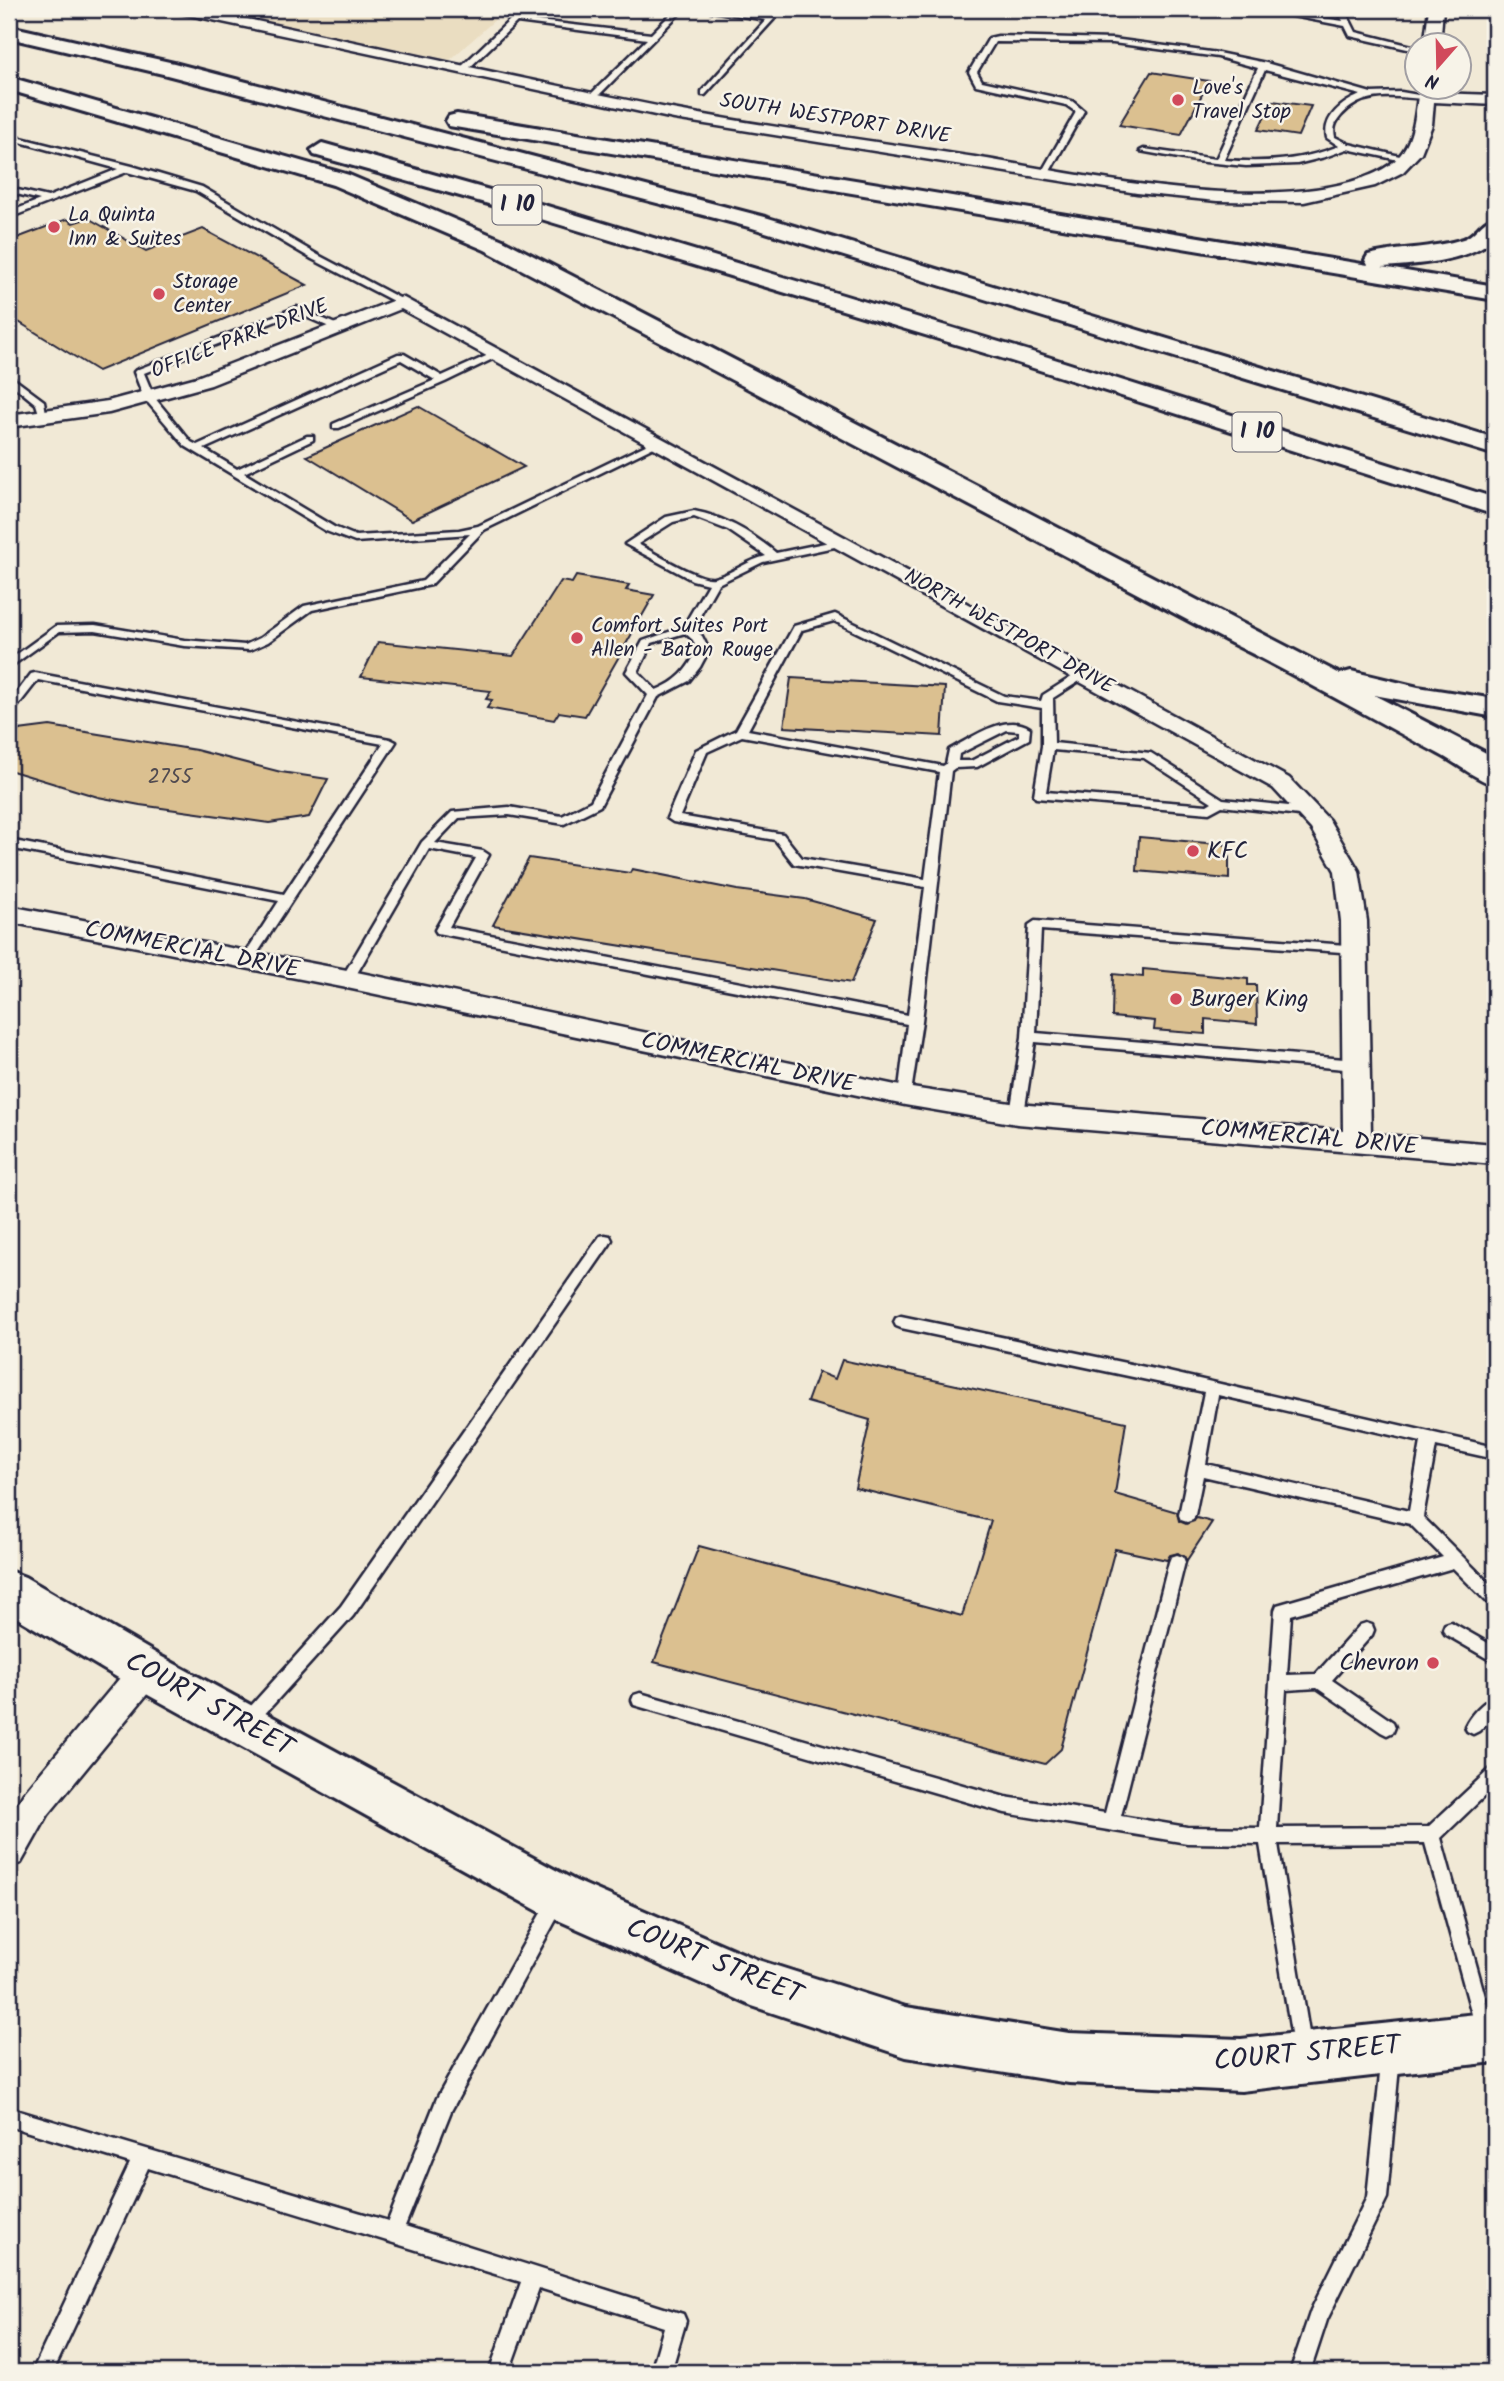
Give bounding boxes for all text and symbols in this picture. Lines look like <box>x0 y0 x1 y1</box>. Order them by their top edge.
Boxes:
north arrow <box>1402 32 1472 102</box>
text: N <box>1422 64 1444 96</box>
place label: Love's Travel Stop <box>1192 72 1291 129</box>
street label: SOUTH WESTPORT DRIVE <box>717 84 954 154</box>
marker: Love's Travel Stop <box>1170 92 1186 108</box>
road number: I 10 <box>492 186 542 224</box>
place label: La Quinta Inn & Suites <box>68 199 181 256</box>
marker: La Quinta Inn & Suites <box>46 219 62 235</box>
place label: Storage Center <box>173 266 239 323</box>
marker: Storage Center <box>151 286 167 302</box>
street label: OFFICE PARK DRIVE <box>146 290 334 388</box>
road number: I 10 <box>1232 412 1282 452</box>
street label: NORTH WESTPORT DRIVE <box>898 560 1121 704</box>
place label: Comfort Suites Port Allen - Baton Rouge <box>591 610 774 667</box>
marker: Comfort Suites Port Allen - Baton Rouge <box>569 630 585 646</box>
house number: 2755 <box>148 761 194 794</box>
place label: KFC <box>1207 832 1248 871</box>
marker: KFC <box>1185 843 1201 859</box>
street label: COMMERCIAL DRIVE <box>81 910 304 990</box>
place label: Burger King <box>1190 980 1309 1019</box>
marker: Burger King <box>1168 991 1184 1007</box>
street label: COMMERCIAL DRIVE <box>637 1021 860 1105</box>
street label: COMMERCIAL DRIVE <box>1199 1109 1420 1167</box>
street label: COURT STREET <box>116 1640 304 1771</box>
place label: Chevron <box>1339 1644 1419 1683</box>
marker: Chevron <box>1425 1655 1441 1671</box>
street label: COURT STREET <box>619 1906 811 2019</box>
street label: COURT STREET <box>1212 2023 1404 2085</box>

